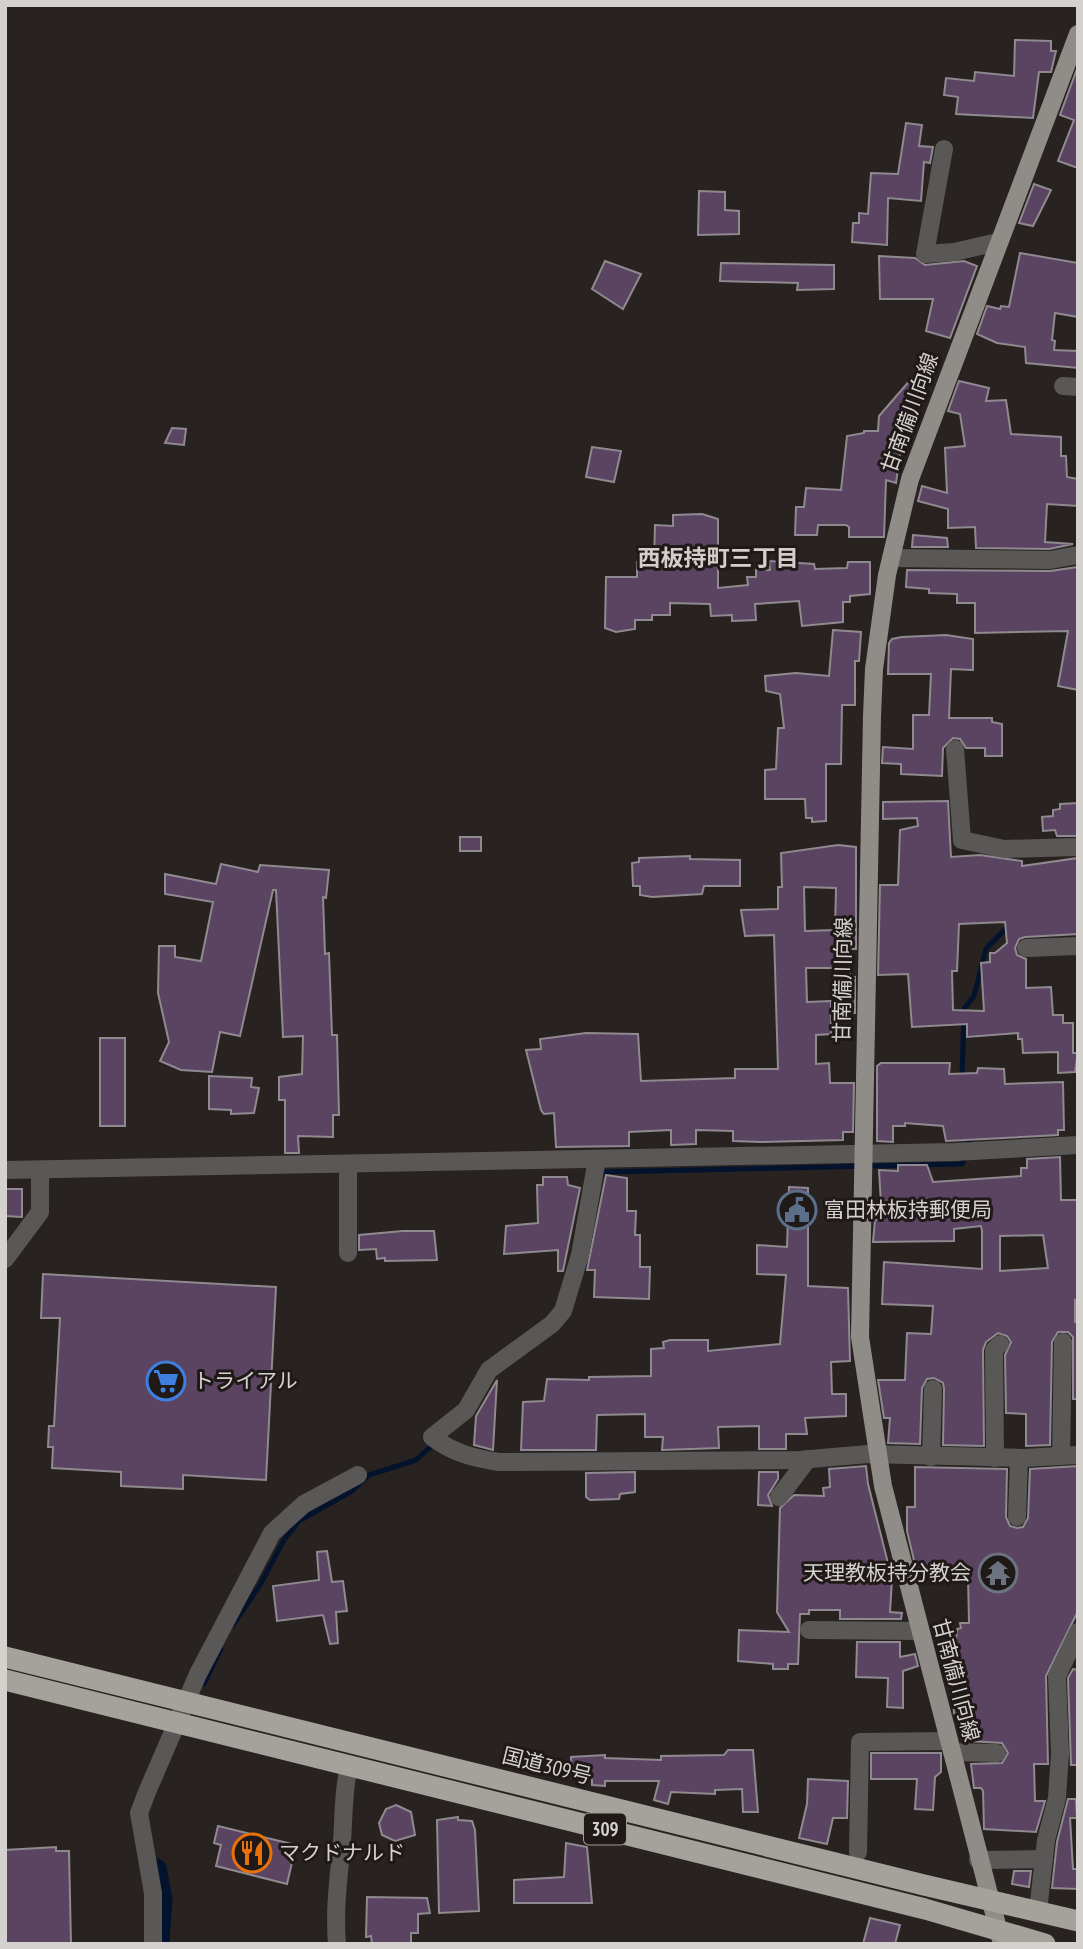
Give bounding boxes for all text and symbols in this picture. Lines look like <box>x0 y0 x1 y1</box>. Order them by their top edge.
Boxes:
street label: 甘南備川向線 <box>875 349 944 477</box>
district label: 西板持町三丁目 <box>638 543 799 572</box>
street label: 甘南備川向線 <box>828 917 857 1043</box>
public building icon: 富田林板持郵便局 <box>776 1189 818 1231</box>
place label: 富田林板持郵便局 <box>824 1196 992 1223</box>
supermarket icon: トライアル <box>145 1360 187 1402</box>
place label: トライアル <box>193 1367 298 1394</box>
temple icon: 天理教板持分教会 <box>977 1552 1019 1594</box>
place label: 天理教板持分教会 <box>803 1559 971 1586</box>
street label: 甘南備川向線 <box>927 1616 986 1744</box>
street label: 国道309号 <box>500 1741 595 1790</box>
road number: 309 <box>584 1814 626 1844</box>
restaurant icon: マクドナルド <box>231 1832 273 1874</box>
place label: マクドナルド <box>279 1839 405 1866</box>

